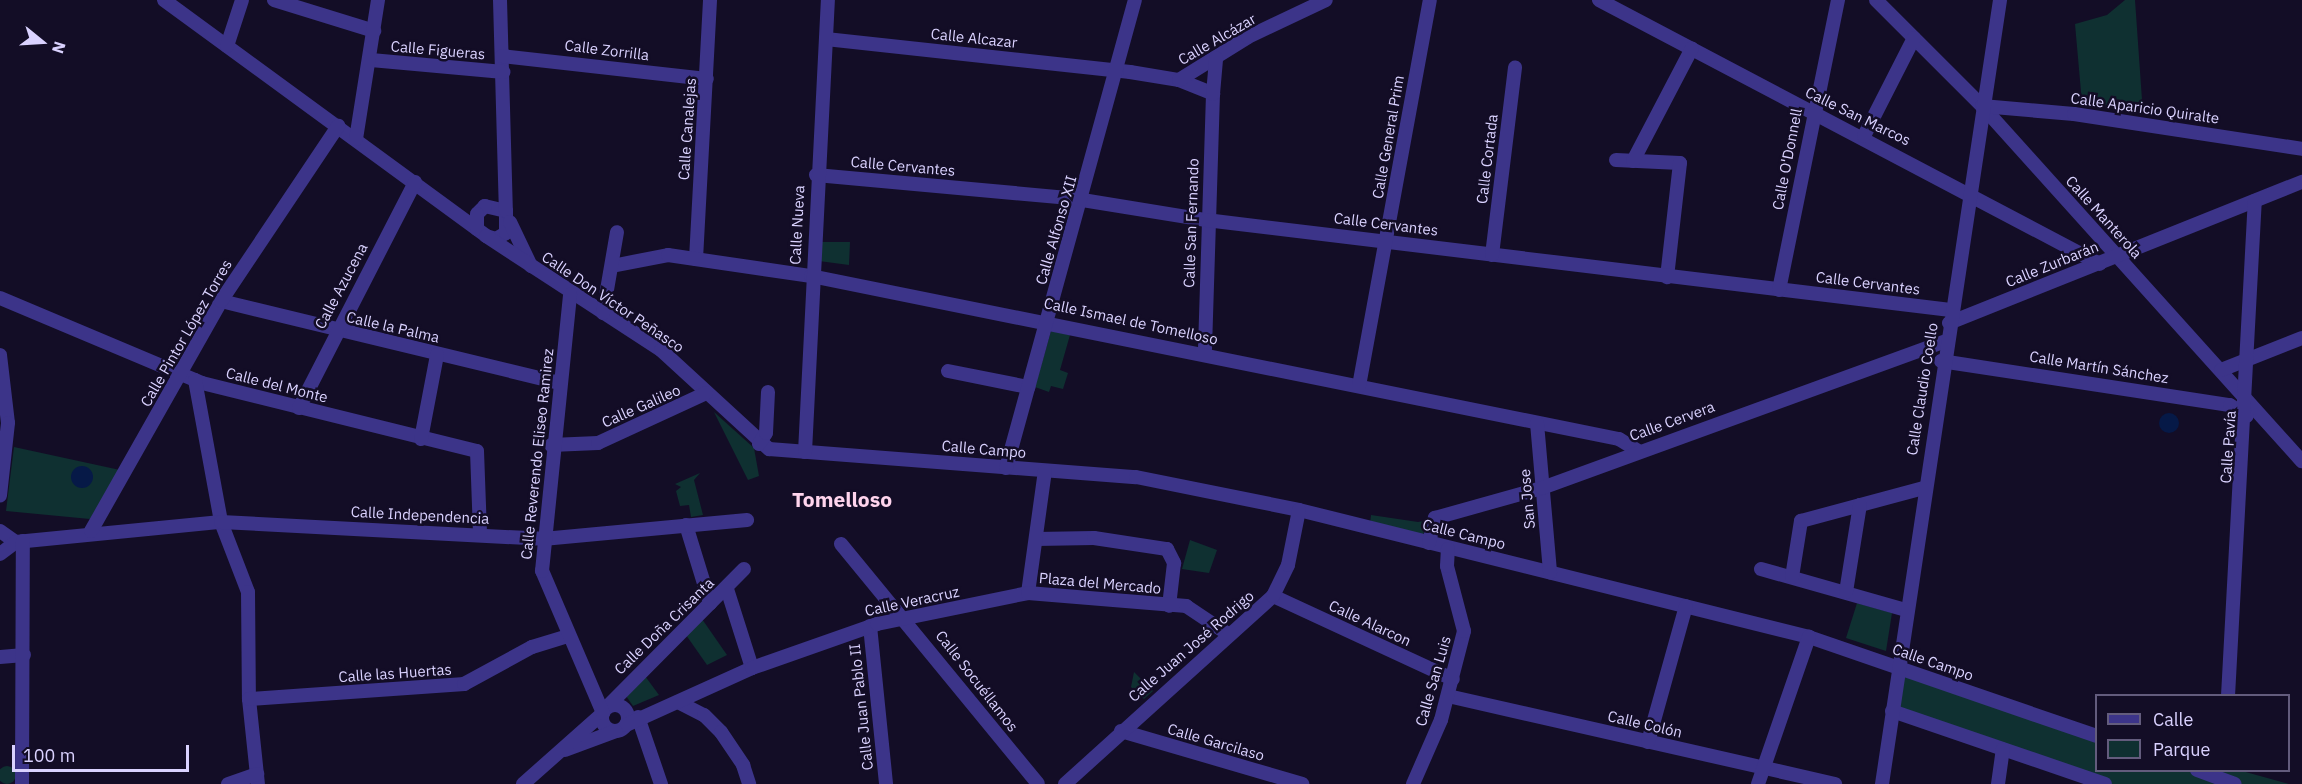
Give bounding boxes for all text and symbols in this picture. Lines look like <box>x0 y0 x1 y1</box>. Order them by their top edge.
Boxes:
street label: Calle Alcázar <box>1175 9 1259 69</box>
north arrow <box>12 12 72 72</box>
street label: Calle Alcazar <box>930 25 1018 51</box>
street label: Calle Zorrilla <box>564 36 650 64</box>
street label: Calle Figueras <box>390 37 486 63</box>
text: N <box>48 39 70 56</box>
street label: Calle General Prim <box>1368 74 1408 200</box>
street label: Calle Canalejas <box>674 77 700 181</box>
street label: Calle San Marcos <box>1802 83 1914 149</box>
street label: Calle Aparicio Quiralte <box>2070 89 2220 127</box>
street label: Calle O'Donnell <box>1768 107 1806 211</box>
street label: Calle Cortada <box>1473 113 1501 205</box>
street label: Calle Cervantes <box>850 152 956 180</box>
street label: Calle San Fernando <box>1180 158 1202 288</box>
street label: Calle Manterola <box>2062 172 2146 262</box>
street label: Calle Alfonso XII <box>1032 173 1080 287</box>
street label: Calle Nueva <box>786 185 808 265</box>
street label: Calle Cervantes <box>1333 209 1439 239</box>
street label: Calle Zurbarán <box>2003 237 2101 291</box>
street label: Calle Azucena <box>311 240 371 332</box>
street label: Calle Don Víctor Peñasco <box>539 248 687 356</box>
street label: Calle Pintor López Torres <box>137 256 235 410</box>
street label: Calle Cervantes <box>1815 268 1921 298</box>
street label: Calle Ismael de Tomelloso <box>1042 294 1220 348</box>
street label: Calle la Palma <box>345 308 441 346</box>
street label: Calle Claudio Coello <box>1903 321 1941 457</box>
street label: Calle Martín Sánchez <box>2028 347 2170 387</box>
street label: Calle Reverendo Eliseo Ramirez <box>517 348 557 560</box>
street label: Calle del Monte <box>224 364 330 406</box>
street label: Calle Galileo <box>599 381 683 431</box>
street label: Calle Cervera <box>1627 397 1717 445</box>
street label: Calle Pavía <box>2216 410 2240 484</box>
street label: Calle Campo <box>941 436 1027 462</box>
street label: San Jose <box>1515 468 1539 530</box>
district label: Tomelloso <box>792 486 892 512</box>
street label: Calle Independencia <box>350 502 490 528</box>
street label: Calle Campo <box>1421 515 1507 553</box>
street label: Plaza del Mercado <box>1038 569 1162 597</box>
street label: Calle Doña Crisanta <box>610 574 718 678</box>
street label: Calle Veracruz <box>863 582 961 620</box>
street label: Calle Juan José Rodrigo <box>1125 587 1257 705</box>
street label: Calle Alarcon <box>1326 596 1414 650</box>
street label: Calle Socuéllamos <box>932 627 1022 735</box>
street label: Calle San Luis <box>1412 634 1454 728</box>
street label: Calle Campo <box>1890 640 1976 684</box>
street label: Calle Juan Pablo II <box>845 643 877 771</box>
street label: Calle las Huertas <box>338 660 452 686</box>
legend <box>2095 694 2290 772</box>
street label: Calle Colón <box>1606 707 1684 741</box>
text: Calle <box>2153 708 2193 731</box>
street label: Calle Garcilaso <box>1165 720 1267 764</box>
scale bar <box>15 733 192 771</box>
text: Parque <box>2153 738 2210 761</box>
text: 100 m <box>23 744 75 767</box>

